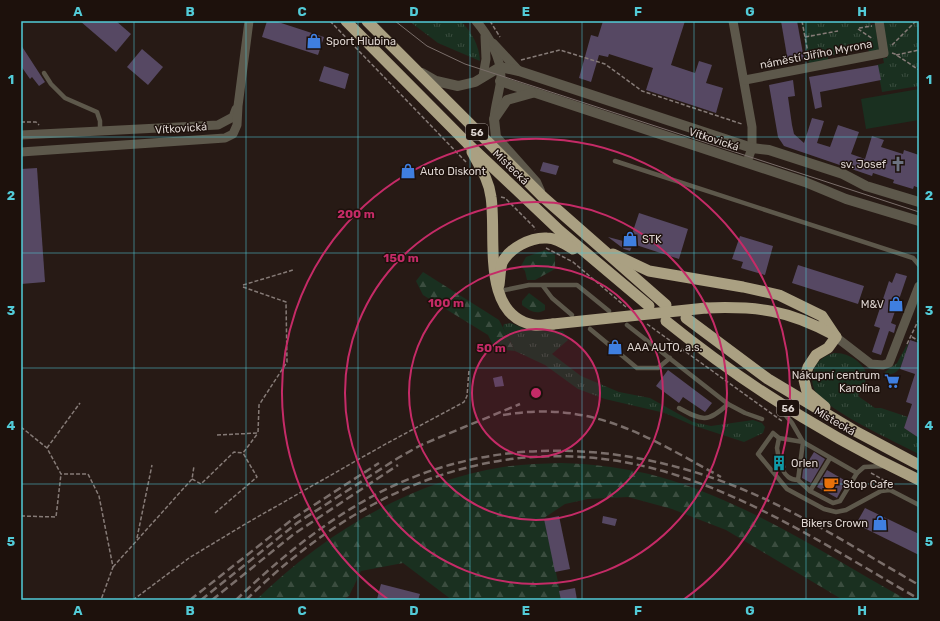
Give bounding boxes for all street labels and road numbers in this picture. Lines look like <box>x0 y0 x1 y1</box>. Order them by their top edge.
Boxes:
street label: náměstí Jiřího Myrona <box>759 37 873 72</box>
street label: Vítkovická <box>155 120 207 137</box>
road number: 56 <box>466 124 488 140</box>
street label: Vítkovická <box>687 125 741 154</box>
street label: Místecká <box>490 147 531 188</box>
road number: 56 <box>777 400 799 416</box>
street label: Místecká <box>812 405 858 438</box>

